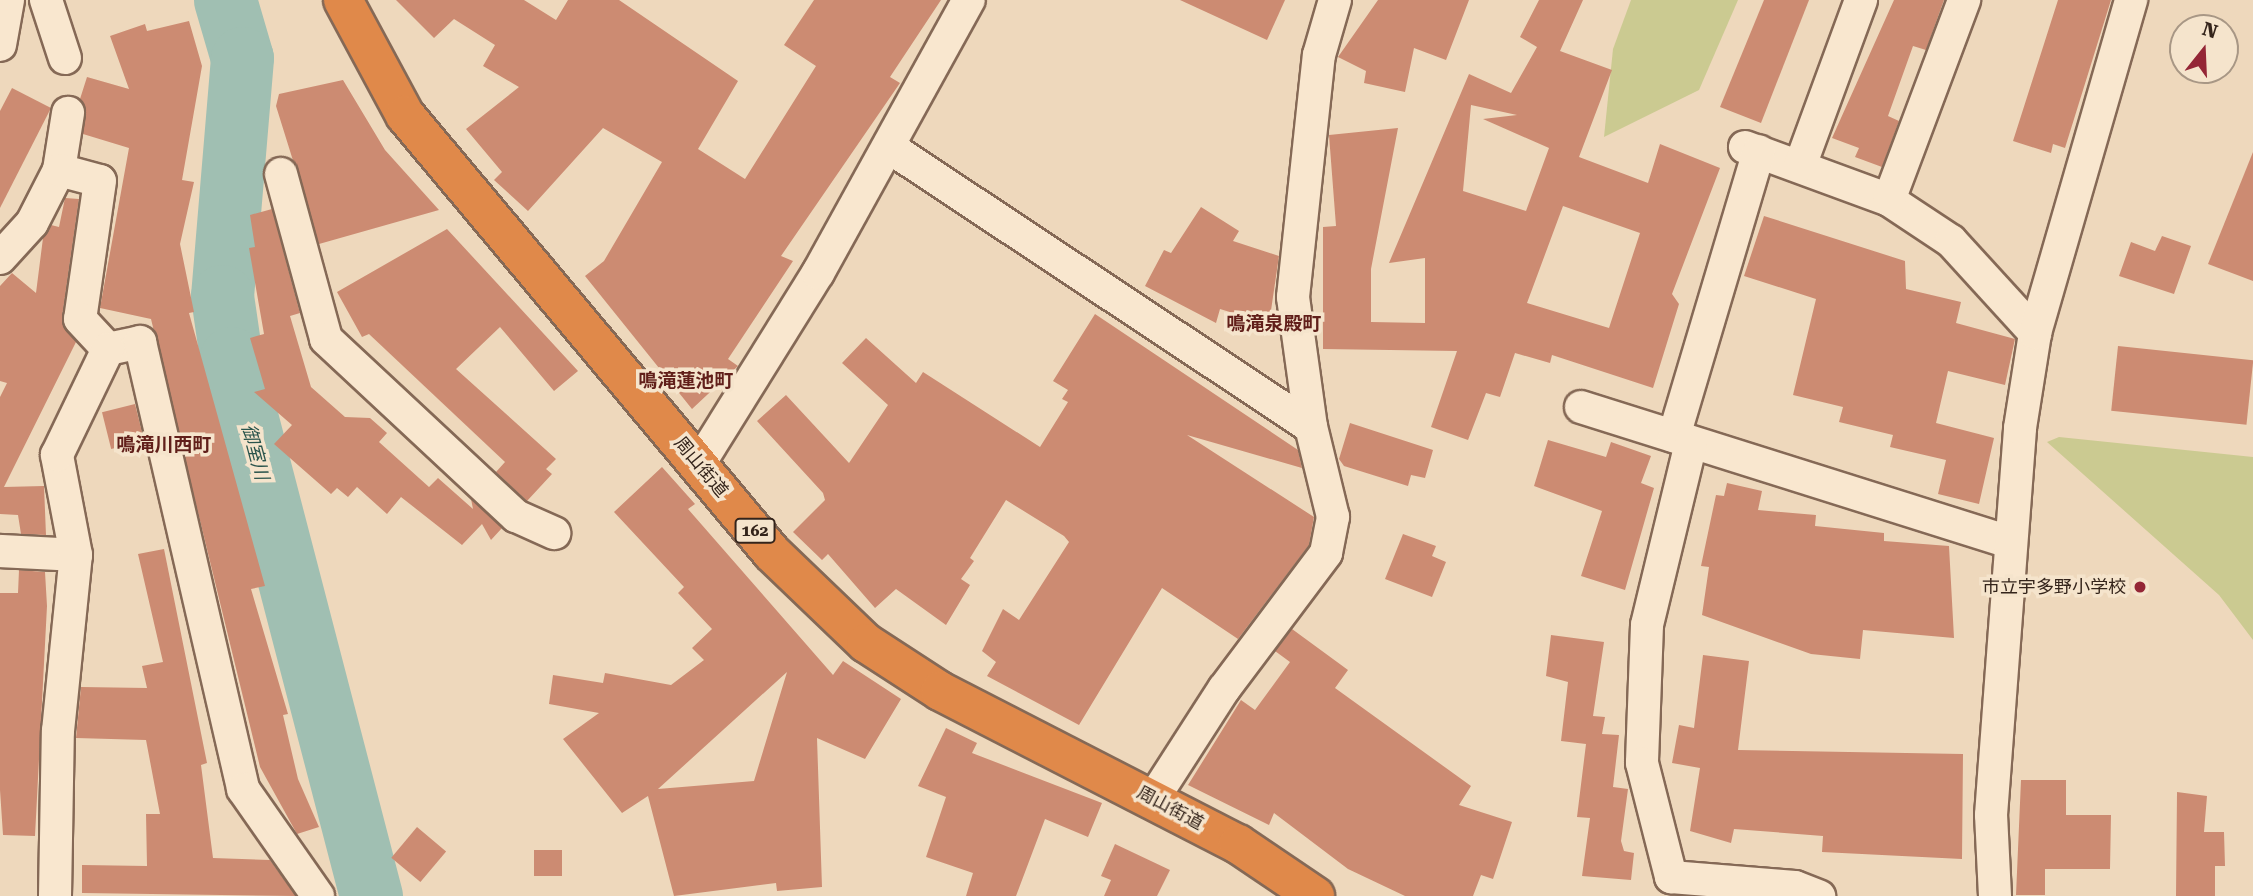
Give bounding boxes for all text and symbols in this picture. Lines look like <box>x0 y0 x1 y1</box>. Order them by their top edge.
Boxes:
north arrow <box>2169 14 2239 84</box>
text: N <box>2200 17 2221 44</box>
district label: 鳴滝泉殿町 <box>1227 313 1321 335</box>
district label: 鳴滝蓮池町 <box>639 370 733 392</box>
water label: 御室川 <box>237 422 273 482</box>
street label: 周山街道 <box>670 432 732 502</box>
district label: 鳴滝川西町 <box>117 434 211 456</box>
road number: 162 <box>734 518 776 544</box>
place label: 市立宇多野小学校 <box>1982 576 2126 598</box>
marker: 市立宇多野小学校 <box>2132 579 2148 595</box>
street label: 周山街道 <box>1133 782 1207 834</box>

